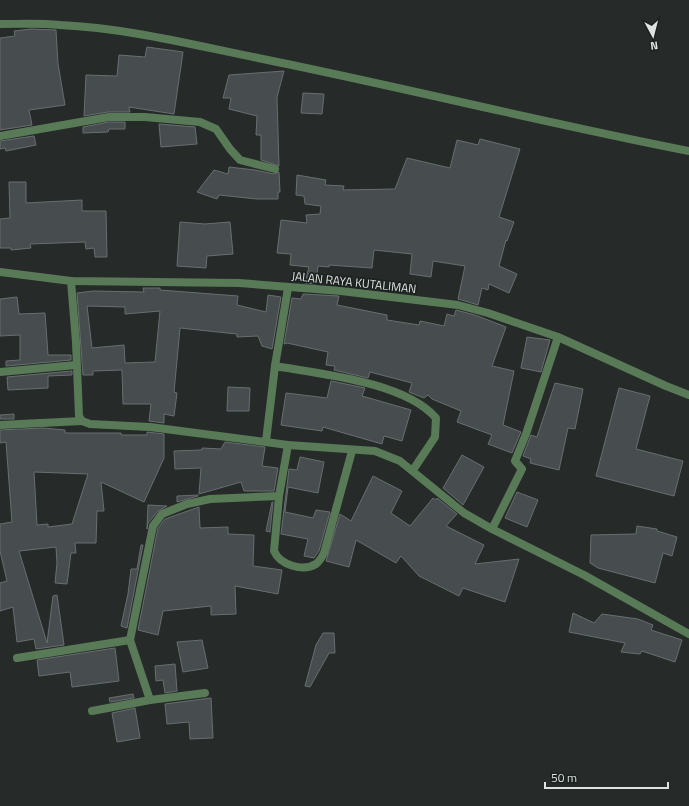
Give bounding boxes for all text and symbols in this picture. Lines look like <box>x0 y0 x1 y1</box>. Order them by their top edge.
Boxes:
north arrow <box>633 16 673 56</box>
text: N <box>649 38 659 54</box>
street label: JALAN RAYA KUTALIMAN <box>291 266 417 298</box>
scale bar <box>545 764 668 790</box>
text: 50 m <box>551 768 577 787</box>

